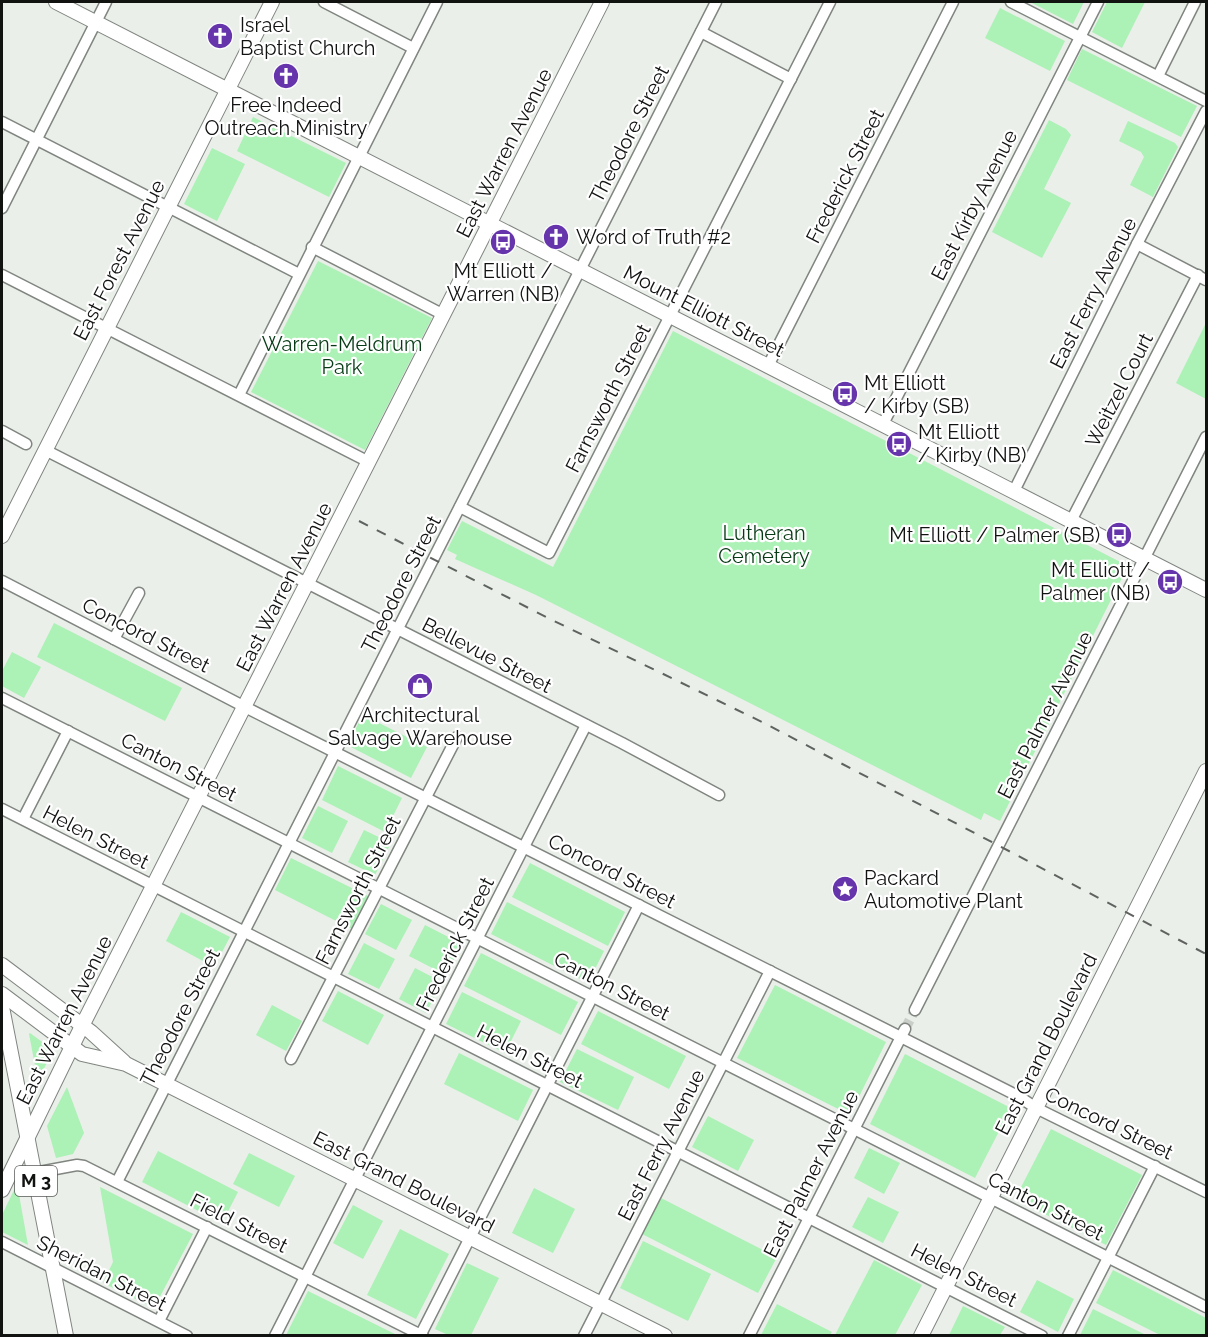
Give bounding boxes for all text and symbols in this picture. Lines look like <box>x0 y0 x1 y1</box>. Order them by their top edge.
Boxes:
place label: Israel Baptist Church <box>240 13 376 60</box>
church icon: Israel Baptist Church <box>205 21 235 51</box>
church icon: Free Indeed Outreach Ministry <box>271 61 301 91</box>
street label: Theodore Street <box>584 61 674 207</box>
street label: East Warren Avenue <box>451 64 557 241</box>
place label: Free Indeed Outreach Ministry <box>205 93 368 140</box>
street label: Frederick Street <box>801 105 889 247</box>
street label: East Kirby Avenue <box>926 126 1022 284</box>
street label: East Forest Avenue <box>68 175 170 344</box>
street label: East Ferry Avenue <box>1045 213 1142 373</box>
church icon: Word of Truth #2 <box>541 222 571 252</box>
place label: Word of Truth #2 <box>576 225 731 249</box>
bus stop icon: Mt Elliott / Warren (NB) <box>488 227 518 257</box>
place label: Mt Elliott / Warren (NB) <box>447 259 559 306</box>
street label: Mount Elliott Street <box>619 260 789 362</box>
street label: Farnsworth Street <box>560 320 656 476</box>
street label: Weitzel Court <box>1080 329 1158 451</box>
park label: Warren-Meldrum Park <box>262 332 422 379</box>
place label: Mt Elliott / Kirby (SB) <box>864 371 969 418</box>
bus stop icon: Mt Elliott / Kirby (SB) <box>830 379 860 409</box>
place label: Mt Elliott / Kirby (NB) <box>918 420 1026 467</box>
bus stop icon: Mt Elliott / Kirby (NB) <box>884 429 914 459</box>
street label: East Warren Avenue <box>231 498 337 675</box>
street label: Theodore Street <box>356 511 446 657</box>
bus stop icon: Mt Elliott / Palmer (SB) <box>1104 520 1134 550</box>
park label: Lutheran Cemetery <box>718 521 810 568</box>
place label: Mt Elliott / Palmer (SB) <box>889 523 1100 547</box>
place label: Mt Elliott / Palmer (NB) <box>1040 558 1150 605</box>
bus stop icon: Mt Elliott / Palmer (NB) <box>1155 567 1185 597</box>
street label: Concord Street <box>78 593 214 678</box>
street label: Bellevue Street <box>418 612 556 698</box>
street label: East Palmer Avenue <box>992 627 1098 803</box>
shop icon: Architectural Salvage Warehouse <box>405 671 435 701</box>
place label: Architectural Salvage Warehouse <box>328 703 512 750</box>
street label: Canton Street <box>117 728 241 807</box>
street label: Helen Street <box>39 800 153 874</box>
street label: Farnsworth Street <box>310 812 406 968</box>
street label: Concord Street <box>544 829 680 914</box>
place label: Packard Automotive Plant <box>864 866 1023 913</box>
street label: Frederick Street <box>411 873 499 1015</box>
place icon: Packard Automotive Plant <box>830 874 860 904</box>
street label: East Warren Avenue <box>11 931 117 1108</box>
street label: Theodore Street <box>135 944 225 1090</box>
street label: Canton Street <box>550 947 674 1026</box>
street label: East Grand Boulevard <box>990 949 1102 1139</box>
street label: Helen Street <box>473 1019 587 1093</box>
street label: East Ferry Avenue <box>613 1065 710 1225</box>
street label: Concord Street <box>1041 1082 1177 1165</box>
street label: East Palmer Avenue <box>758 1086 864 1262</box>
street label: East Grand Boulevard <box>309 1126 499 1238</box>
road number: M 3 <box>15 1166 57 1196</box>
street label: Canton Street <box>984 1167 1108 1246</box>
street label: Field Street <box>186 1188 292 1258</box>
street label: Sheridan Street <box>33 1230 171 1316</box>
street label: Helen Street <box>907 1238 1021 1312</box>

